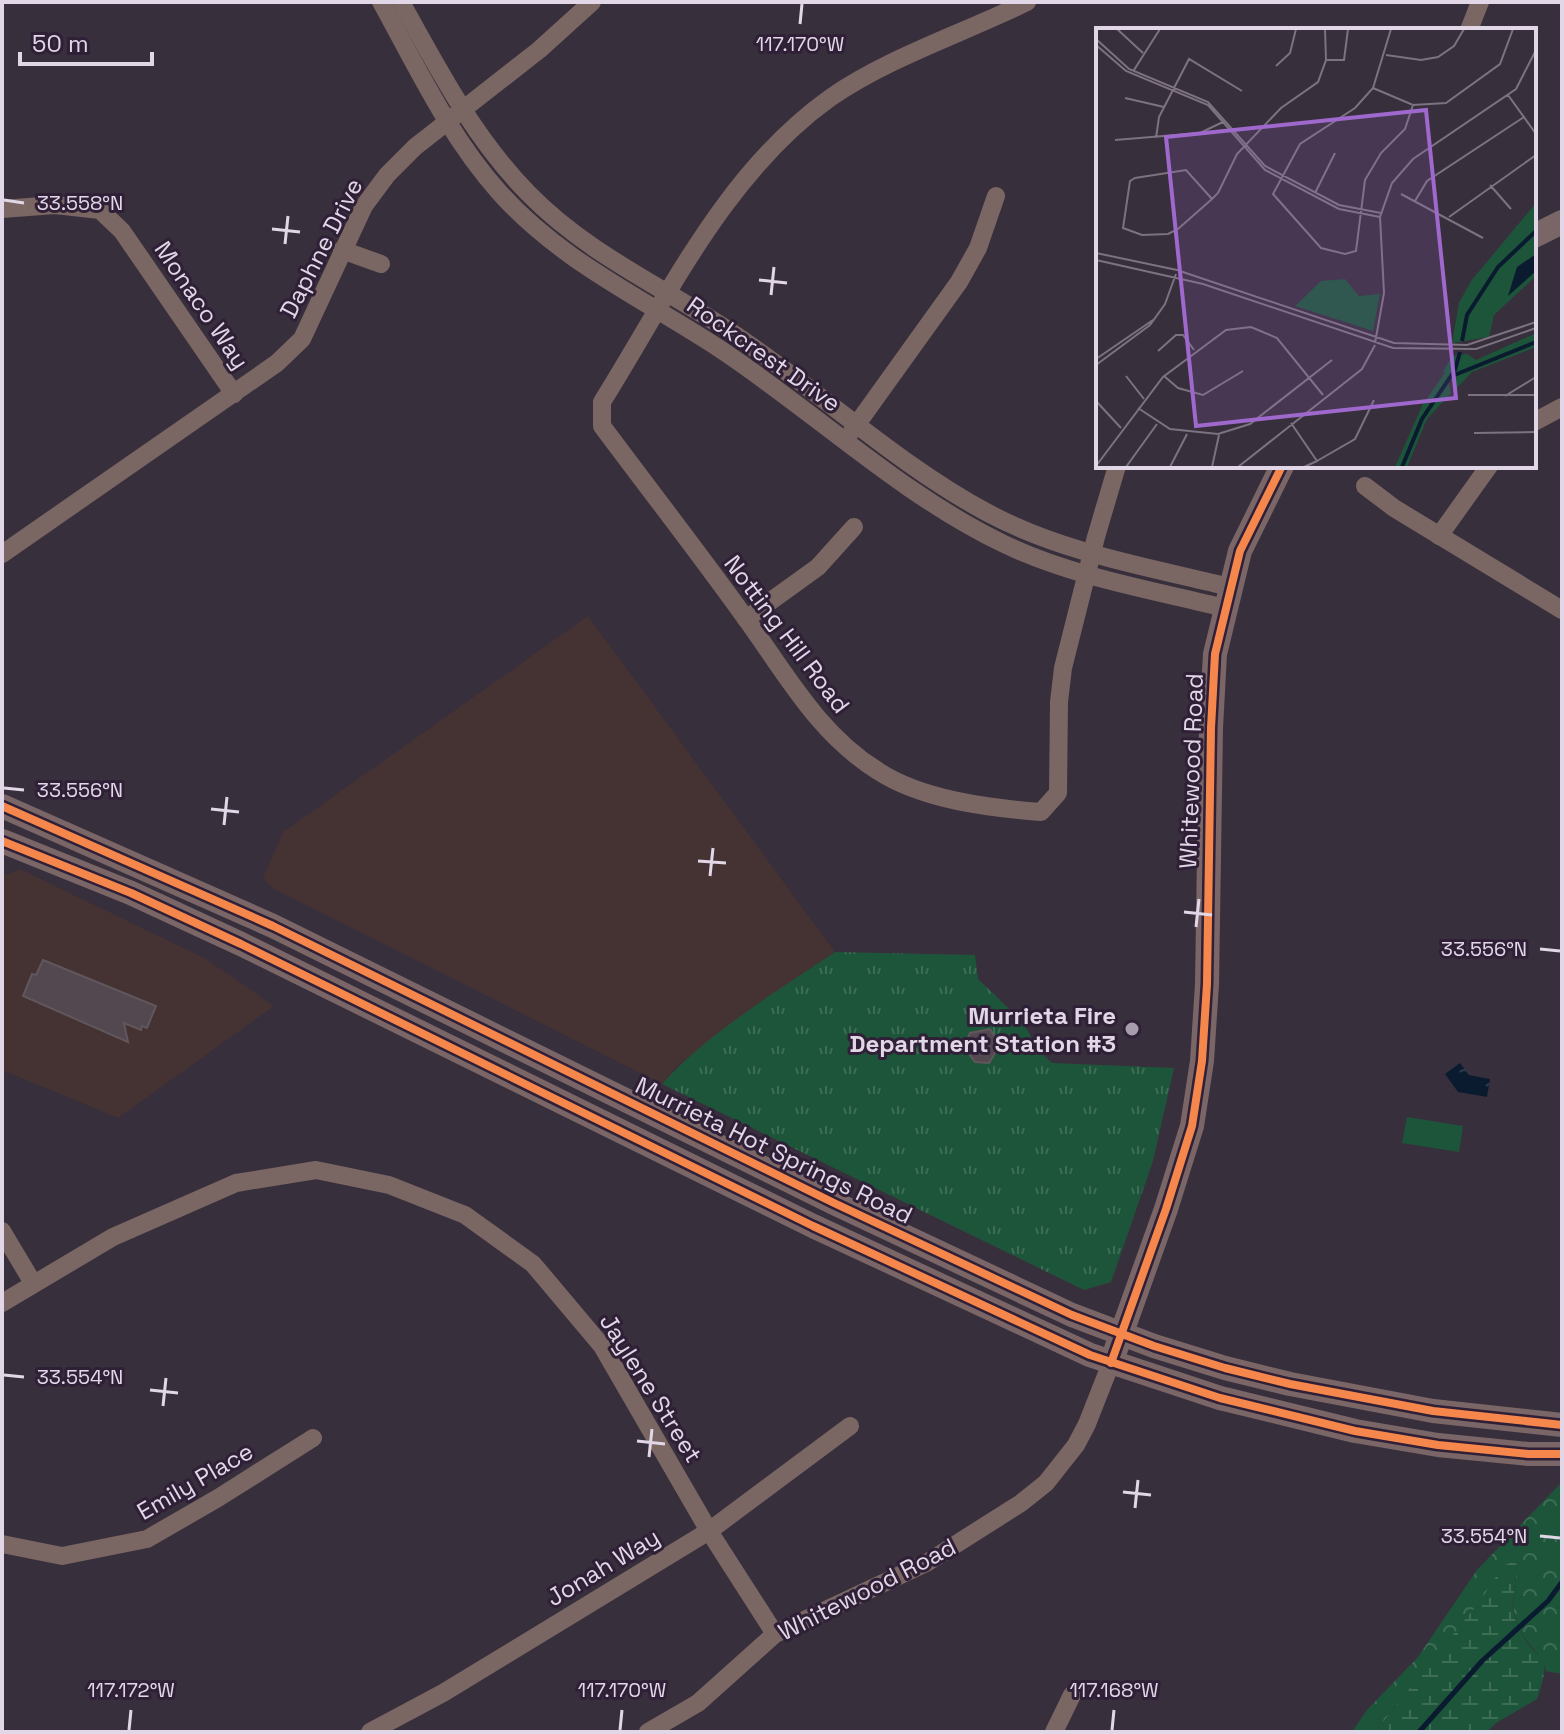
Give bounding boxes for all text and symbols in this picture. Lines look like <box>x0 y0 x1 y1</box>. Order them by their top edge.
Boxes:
scale bar <box>20 16 152 66</box>
text: 50 m <box>32 28 89 59</box>
inset map <box>1096 28 1536 468</box>
text: 117.170°W <box>756 31 844 57</box>
street label: Daphne Drive <box>273 173 369 323</box>
text: 33.558°N <box>37 190 123 216</box>
street label: Monaco Way <box>148 235 256 375</box>
street label: Rockcrest Drive <box>681 289 847 419</box>
street label: Notting Hill Road <box>717 549 857 719</box>
street label: Whitewood Road <box>1172 673 1210 869</box>
text: 33.556°N <box>37 777 123 803</box>
text: 33.556°N <box>1441 936 1527 962</box>
place label: Murrieta Fire Department Station #3 <box>849 1000 1116 1059</box>
marker: Murrieta Fire Department Station #3 <box>1123 1020 1141 1038</box>
street label: Murrieta Hot Springs Road <box>630 1069 918 1231</box>
street label: Jaylene Street <box>593 1308 709 1468</box>
text: 33.554°N <box>37 1364 123 1390</box>
street label: Emily Place <box>131 1435 259 1527</box>
street label: Jonah Way <box>541 1521 665 1613</box>
text: 33.554°N <box>1441 1523 1527 1549</box>
street label: Whitewood Road <box>773 1531 961 1647</box>
text: 117.172°W <box>87 1677 175 1703</box>
text: 117.170°W <box>578 1677 666 1703</box>
text: 117.168°W <box>1069 1677 1159 1703</box>

